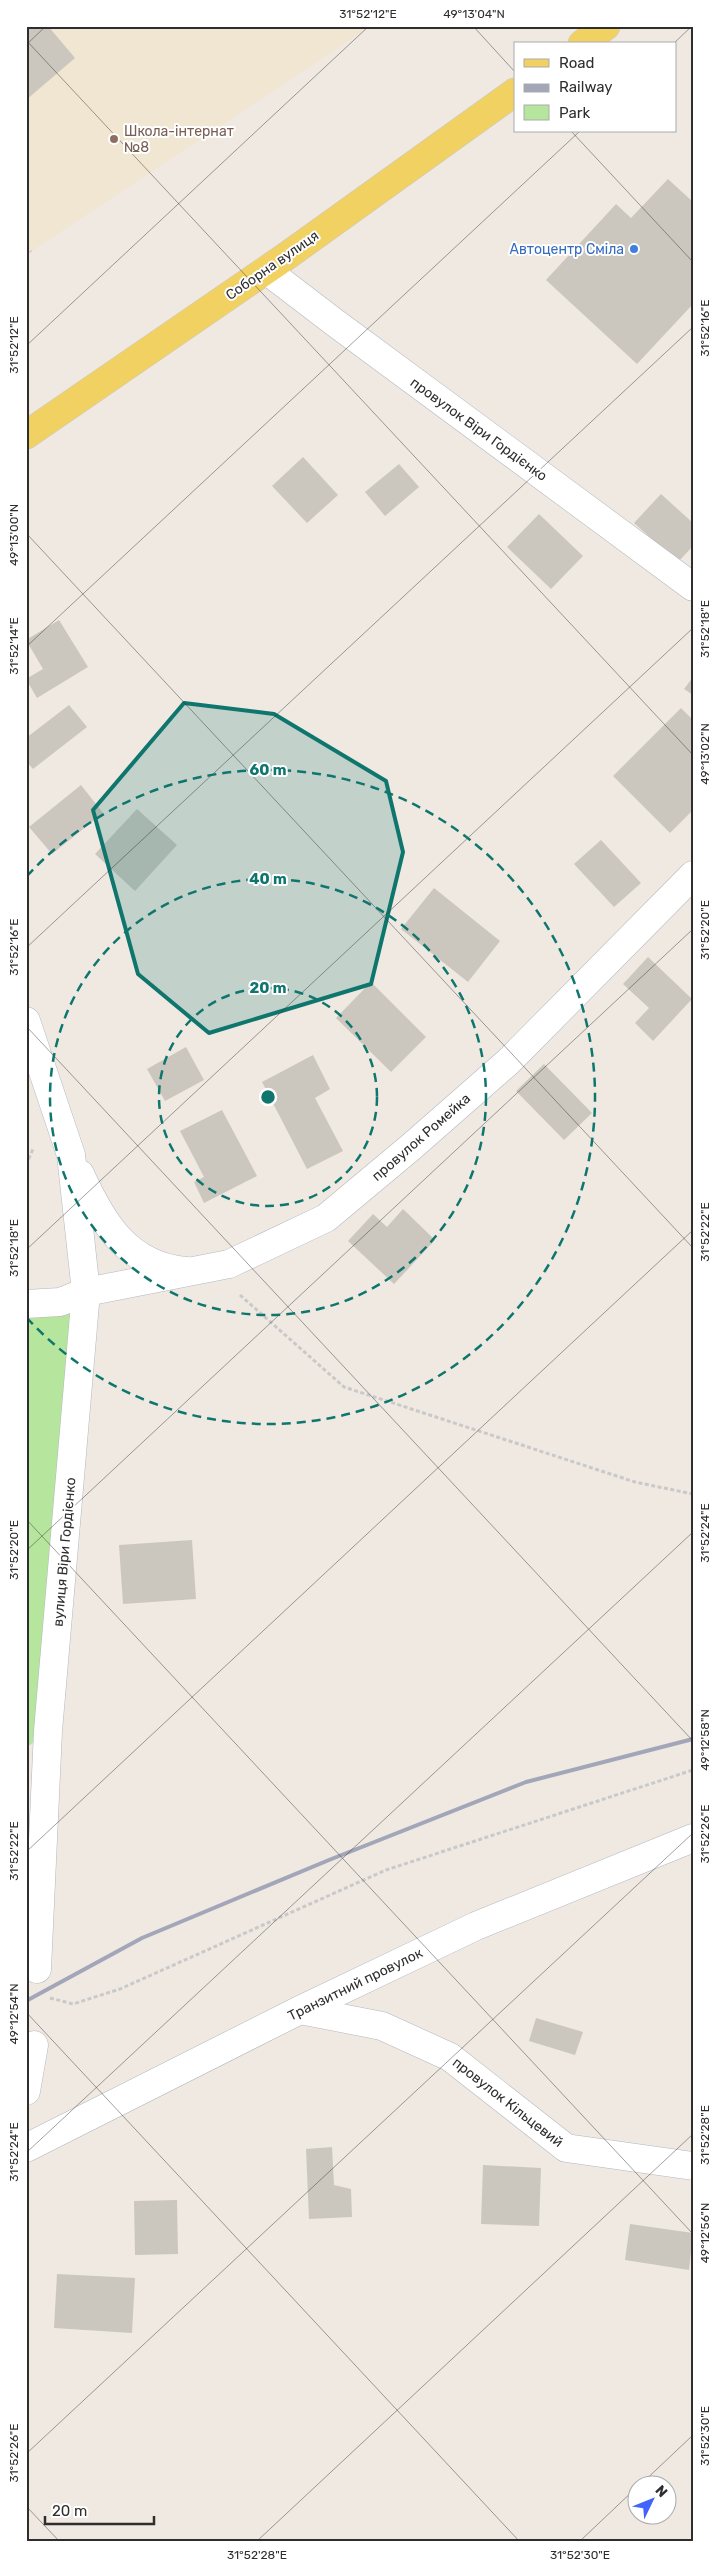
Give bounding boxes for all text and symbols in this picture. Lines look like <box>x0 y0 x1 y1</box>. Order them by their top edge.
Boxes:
text: 31°52'12"E <box>339 7 397 21</box>
text: 49°13'04"N <box>443 7 505 21</box>
legend <box>514 42 676 132</box>
text: Road <box>559 54 595 72</box>
text: Railway <box>559 78 613 96</box>
text: Park <box>559 104 590 122</box>
place label: Школа-інтернат №8 <box>124 123 234 156</box>
marker: Школа-інтернат №8 <box>108 133 120 145</box>
street label: Соборна вулиця <box>223 227 322 304</box>
place label: Автоцентр Сміла <box>510 241 624 258</box>
marker: Автоцентр Сміла <box>628 243 640 255</box>
text: 31°52'16"E <box>698 299 712 357</box>
text: 31°52'12"E <box>7 316 21 374</box>
street label: провулок Віри Гордієнко <box>407 374 551 485</box>
text: 49°13'00"N <box>7 504 21 566</box>
text: 31°52'18"E <box>698 600 712 658</box>
text: 31°52'14"E <box>7 617 21 675</box>
text: 49°13'02"N <box>698 723 712 785</box>
text: 60 m <box>250 761 286 779</box>
text: 40 m <box>249 870 287 888</box>
text: 31°52'20"E <box>698 900 712 960</box>
text: 31°52'16"E <box>7 918 21 976</box>
text: 20 m <box>250 979 286 997</box>
centre of rings <box>259 1088 277 1106</box>
street label: провулок Ромейка <box>369 1090 474 1185</box>
text: 31°52'22"E <box>698 1202 712 1262</box>
text: 31°52'18"E <box>7 1219 21 1277</box>
street label: вулиця Віри Гордієнко <box>50 1477 79 1627</box>
text: 31°52'24"E <box>698 1503 712 1563</box>
text: 31°52'20"E <box>7 1520 21 1580</box>
text: 49°12'58"N <box>698 1709 712 1771</box>
text: 31°52'26"E <box>698 1804 712 1864</box>
text: 31°52'22"E <box>7 1821 21 1881</box>
street label: Транзитний провулок <box>285 1944 426 2025</box>
text: 49°12'54"N <box>7 1983 21 2045</box>
street label: провулок Кільцевий <box>449 2054 566 2151</box>
text: 31°52'28"E <box>698 2105 712 2165</box>
text: 31°52'24"E <box>7 2122 21 2182</box>
text: 49°12'56"N <box>698 2203 712 2263</box>
text: 31°52'30"E <box>698 2406 712 2466</box>
text: 31°52'26"E <box>7 2423 21 2483</box>
north arrow <box>626 2476 676 2526</box>
text: N <box>651 2482 671 2501</box>
scale bar <box>45 2493 154 2525</box>
text: 20 m <box>52 2502 87 2520</box>
text: 31°52'28"E <box>227 2548 287 2562</box>
text: 31°52'30"E <box>550 2548 610 2562</box>

